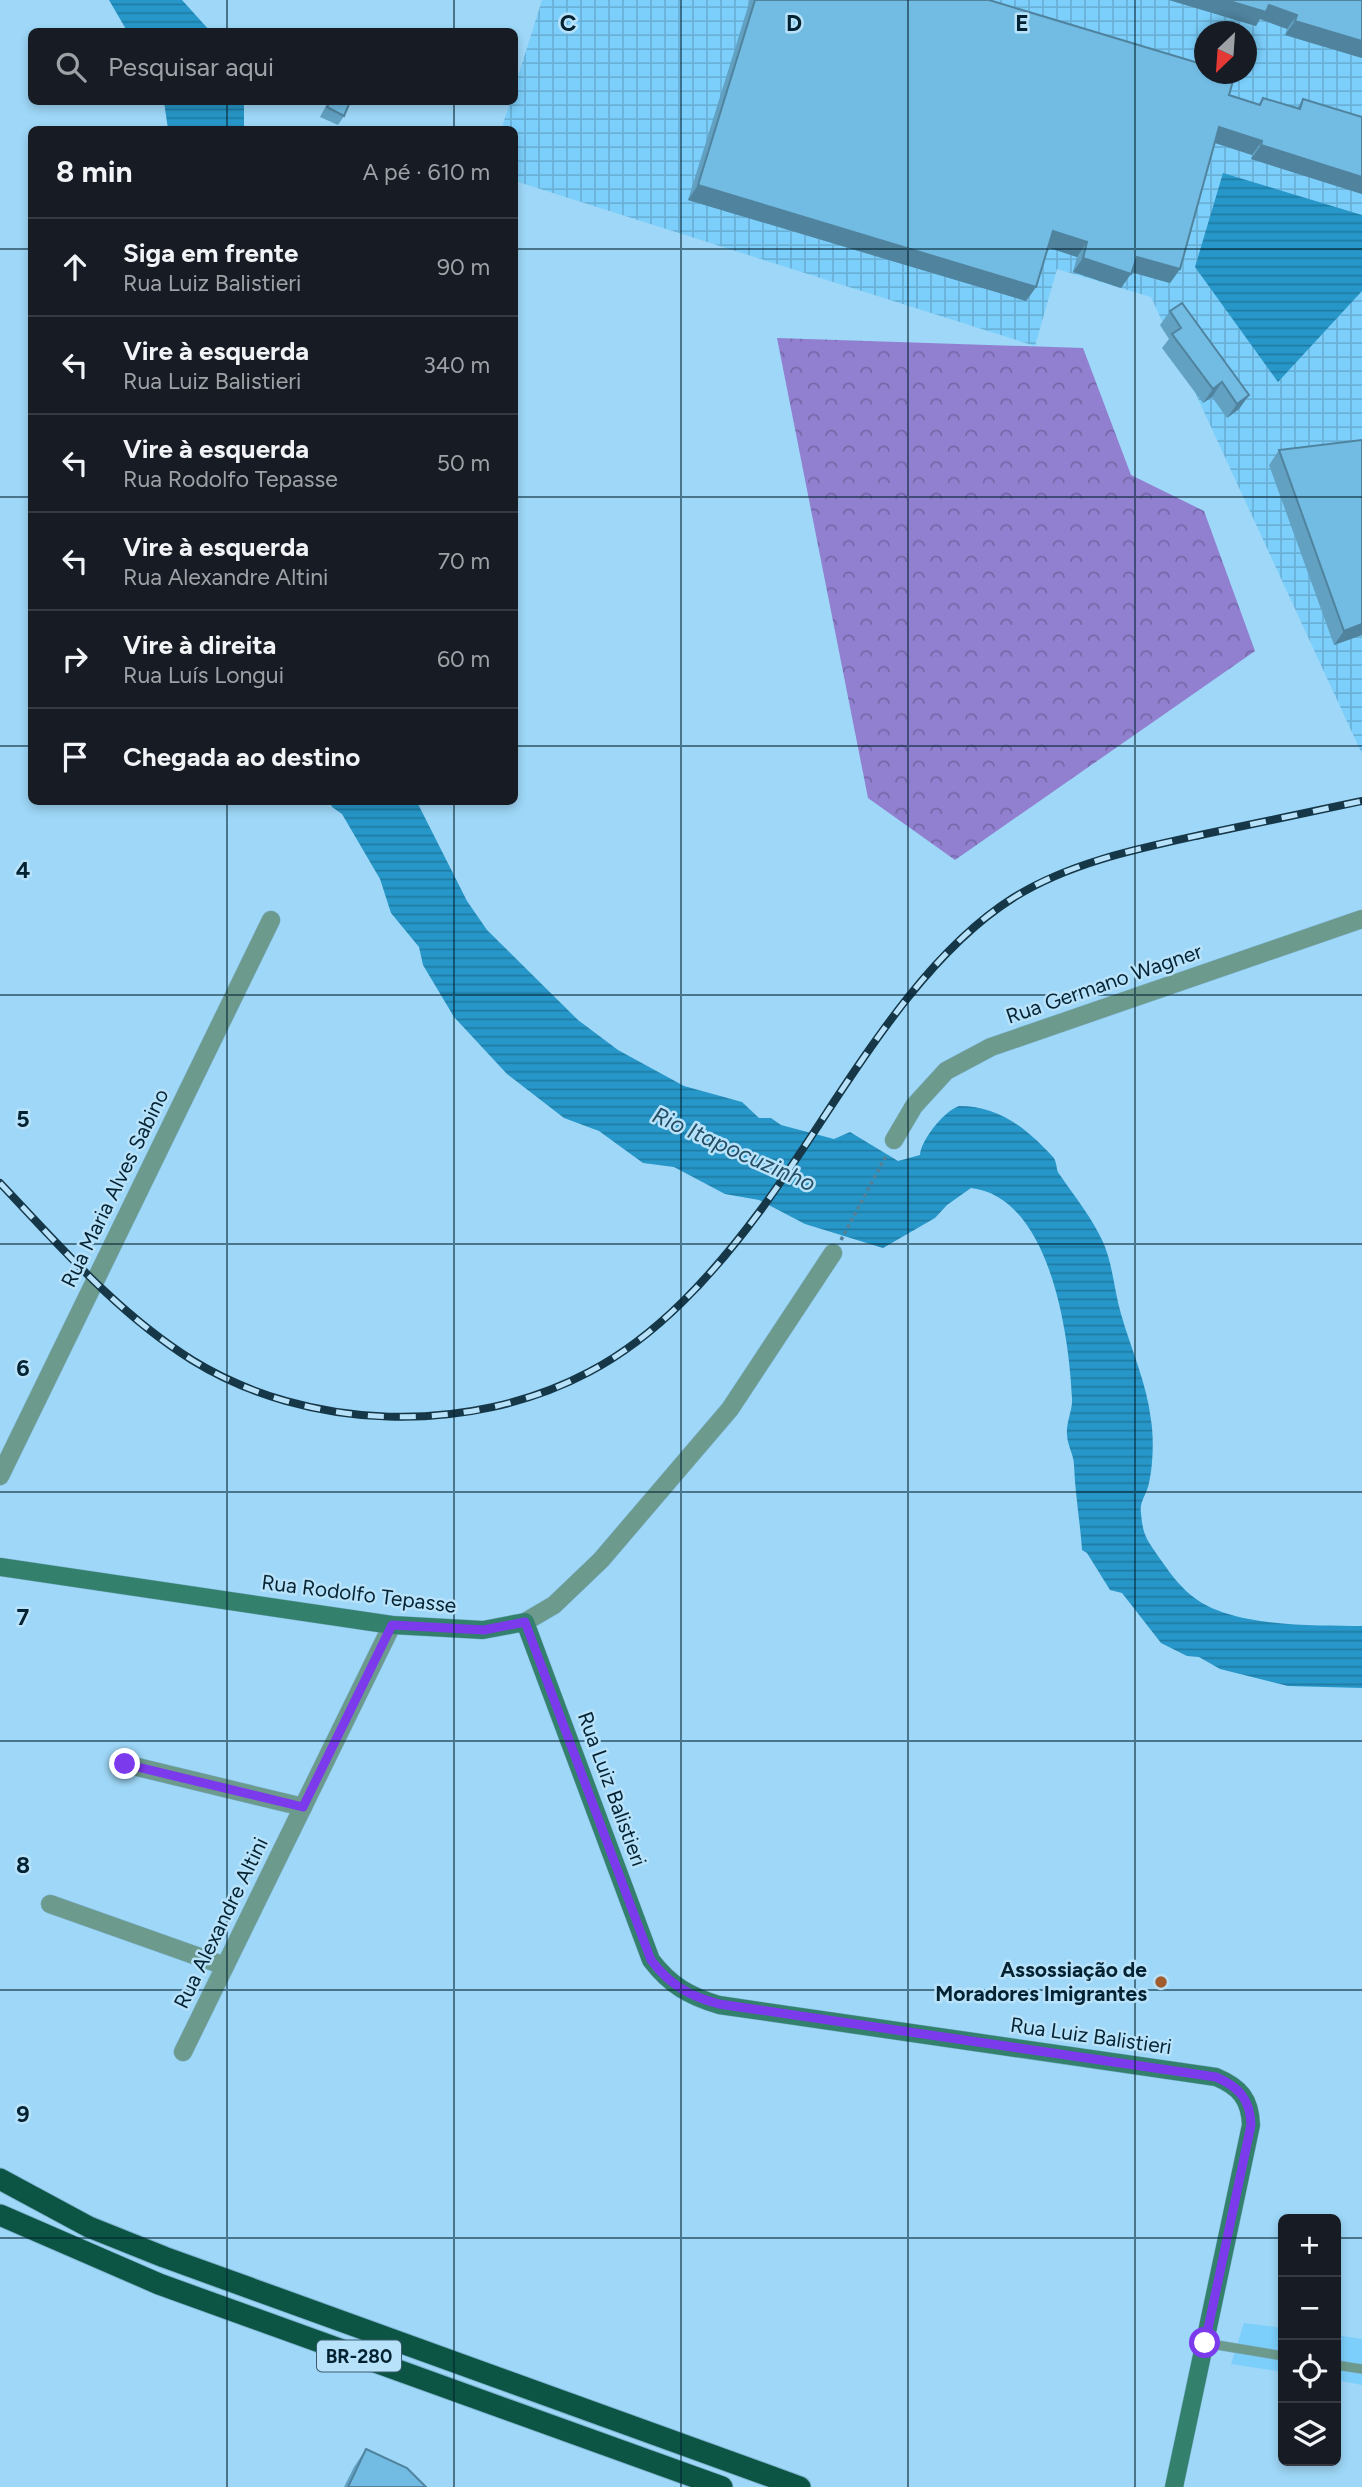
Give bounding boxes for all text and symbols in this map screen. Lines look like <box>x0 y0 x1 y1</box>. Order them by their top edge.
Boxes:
text: C <box>560 9 577 37</box>
text: D <box>786 9 802 37</box>
text: E <box>1015 9 1029 37</box>
north arrow <box>1194 21 1257 84</box>
search box <box>28 28 518 105</box>
icon: search <box>52 48 90 86</box>
text: Pesquisar aqui <box>108 51 274 83</box>
text: 8 min <box>56 153 133 190</box>
text: A pé · 610 m <box>363 158 490 186</box>
text: Siga em frente <box>123 237 298 269</box>
icon: ahead <box>56 248 94 286</box>
text: 90 m <box>437 253 490 281</box>
text: Rua Luiz Balistieri <box>123 269 301 297</box>
text: Vire à esquerda <box>123 335 309 367</box>
icon: left <box>56 346 94 384</box>
text: 340 m <box>423 351 490 379</box>
text: Rua Luiz Balistieri <box>123 367 301 395</box>
text: Vire à esquerda <box>123 433 309 465</box>
icon: left <box>56 444 94 482</box>
text: 50 m <box>437 449 490 477</box>
text: Rua Rodolfo Tepasse <box>123 465 338 493</box>
text: Vire à esquerda <box>123 531 309 563</box>
icon: left <box>56 542 94 580</box>
text: 70 m <box>438 547 490 575</box>
text: Rua Alexandre Altini <box>123 563 328 591</box>
text: Vire à direita <box>123 629 276 661</box>
icon: right <box>56 640 94 678</box>
text: 60 m <box>437 645 490 673</box>
text: Rua Luís Longui <box>123 661 284 689</box>
icon: arrive <box>56 738 94 776</box>
text: Chegada ao destino <box>123 741 360 773</box>
text: 4 <box>16 856 30 884</box>
street label: Rua Germano Wagner <box>1003 938 1205 1029</box>
street label: Rua Maria Alves Sabino <box>56 1084 174 1291</box>
water label: Rio Itapocuzinho <box>648 1101 820 1197</box>
text: 5 <box>16 1105 30 1133</box>
text: 6 <box>16 1354 30 1382</box>
street label: Rua Rodolfo Tepasse <box>260 1569 458 1618</box>
text: 7 <box>17 1603 30 1631</box>
street label: Rua Luiz Balistieri <box>573 1708 652 1870</box>
route end <box>109 1748 140 1779</box>
street label: Rua Alexandre Altini <box>168 1833 273 2013</box>
text: 8 <box>16 1851 30 1879</box>
place label: Assossiação de Moradores Imigrantes <box>935 1957 1147 2006</box>
marker: Assossiação de Moradores Imigrantes <box>1153 1974 1169 1990</box>
street label: Rua Luiz Balistieri <box>1009 2012 1173 2059</box>
text: 9 <box>16 2100 30 2128</box>
map controls <box>1278 2214 1341 2466</box>
button: + <box>1278 2214 1341 2277</box>
button: − <box>1278 2277 1341 2340</box>
route start <box>1189 2327 1220 2358</box>
road number: BR-280 <box>317 2340 401 2372</box>
button: locate <box>1278 2340 1341 2403</box>
button: layers <box>1278 2403 1341 2466</box>

